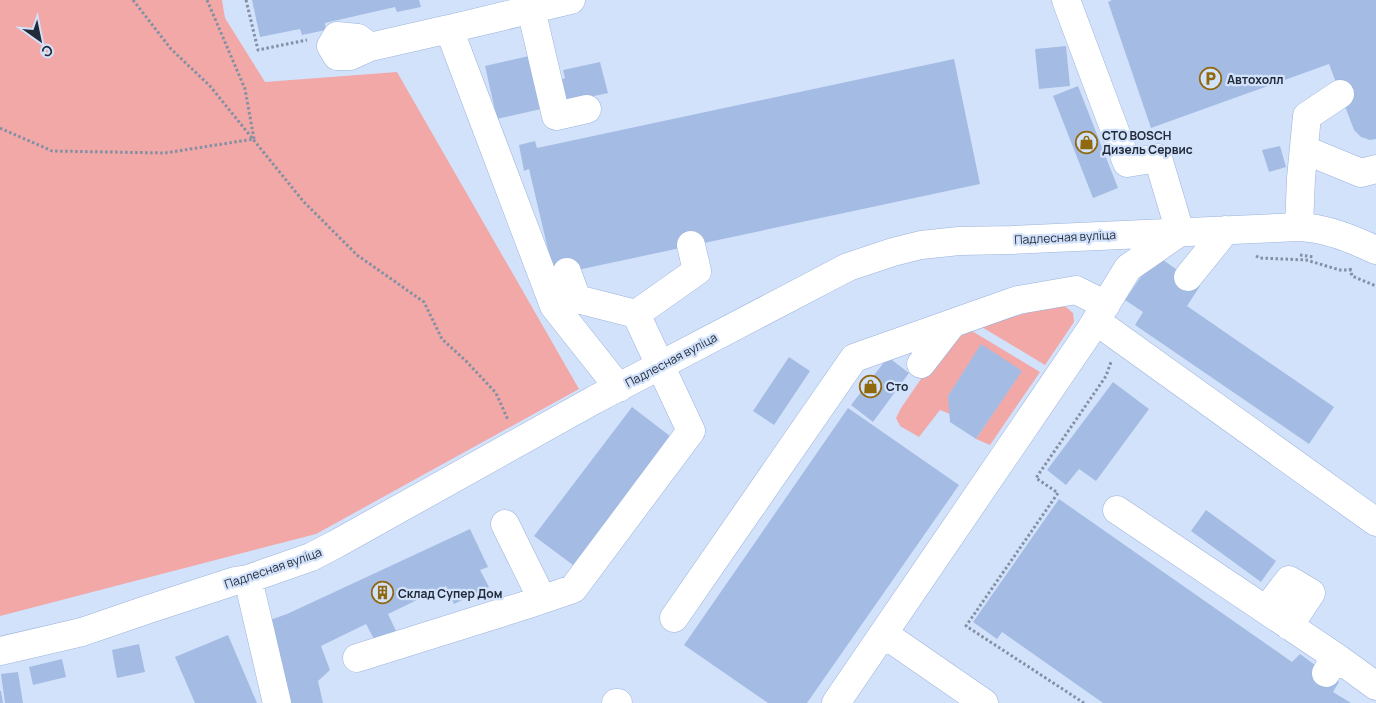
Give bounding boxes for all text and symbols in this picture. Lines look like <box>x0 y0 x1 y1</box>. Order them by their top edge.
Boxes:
north arrow <box>15 15 65 65</box>
text: С <box>38 41 57 62</box>
parking icon: Автохолл <box>1199 67 1223 91</box>
place label: Автохолл <box>1227 71 1284 88</box>
place label: СТО BOSCH Дизель Сервис <box>1102 127 1193 158</box>
shop icon: СТО BOSCH Дизель Сервис <box>1074 130 1098 154</box>
street label: Падлесная вуліца <box>1014 226 1116 248</box>
street label: Падлесная вуліца <box>622 329 720 391</box>
shop icon: Сто <box>858 374 882 398</box>
place label: Сто <box>886 378 909 395</box>
street label: Падлесная вуліца <box>222 543 324 593</box>
building icon: Склад Супер Дом <box>370 581 394 605</box>
place label: Склад Супер Дом <box>398 585 502 602</box>

